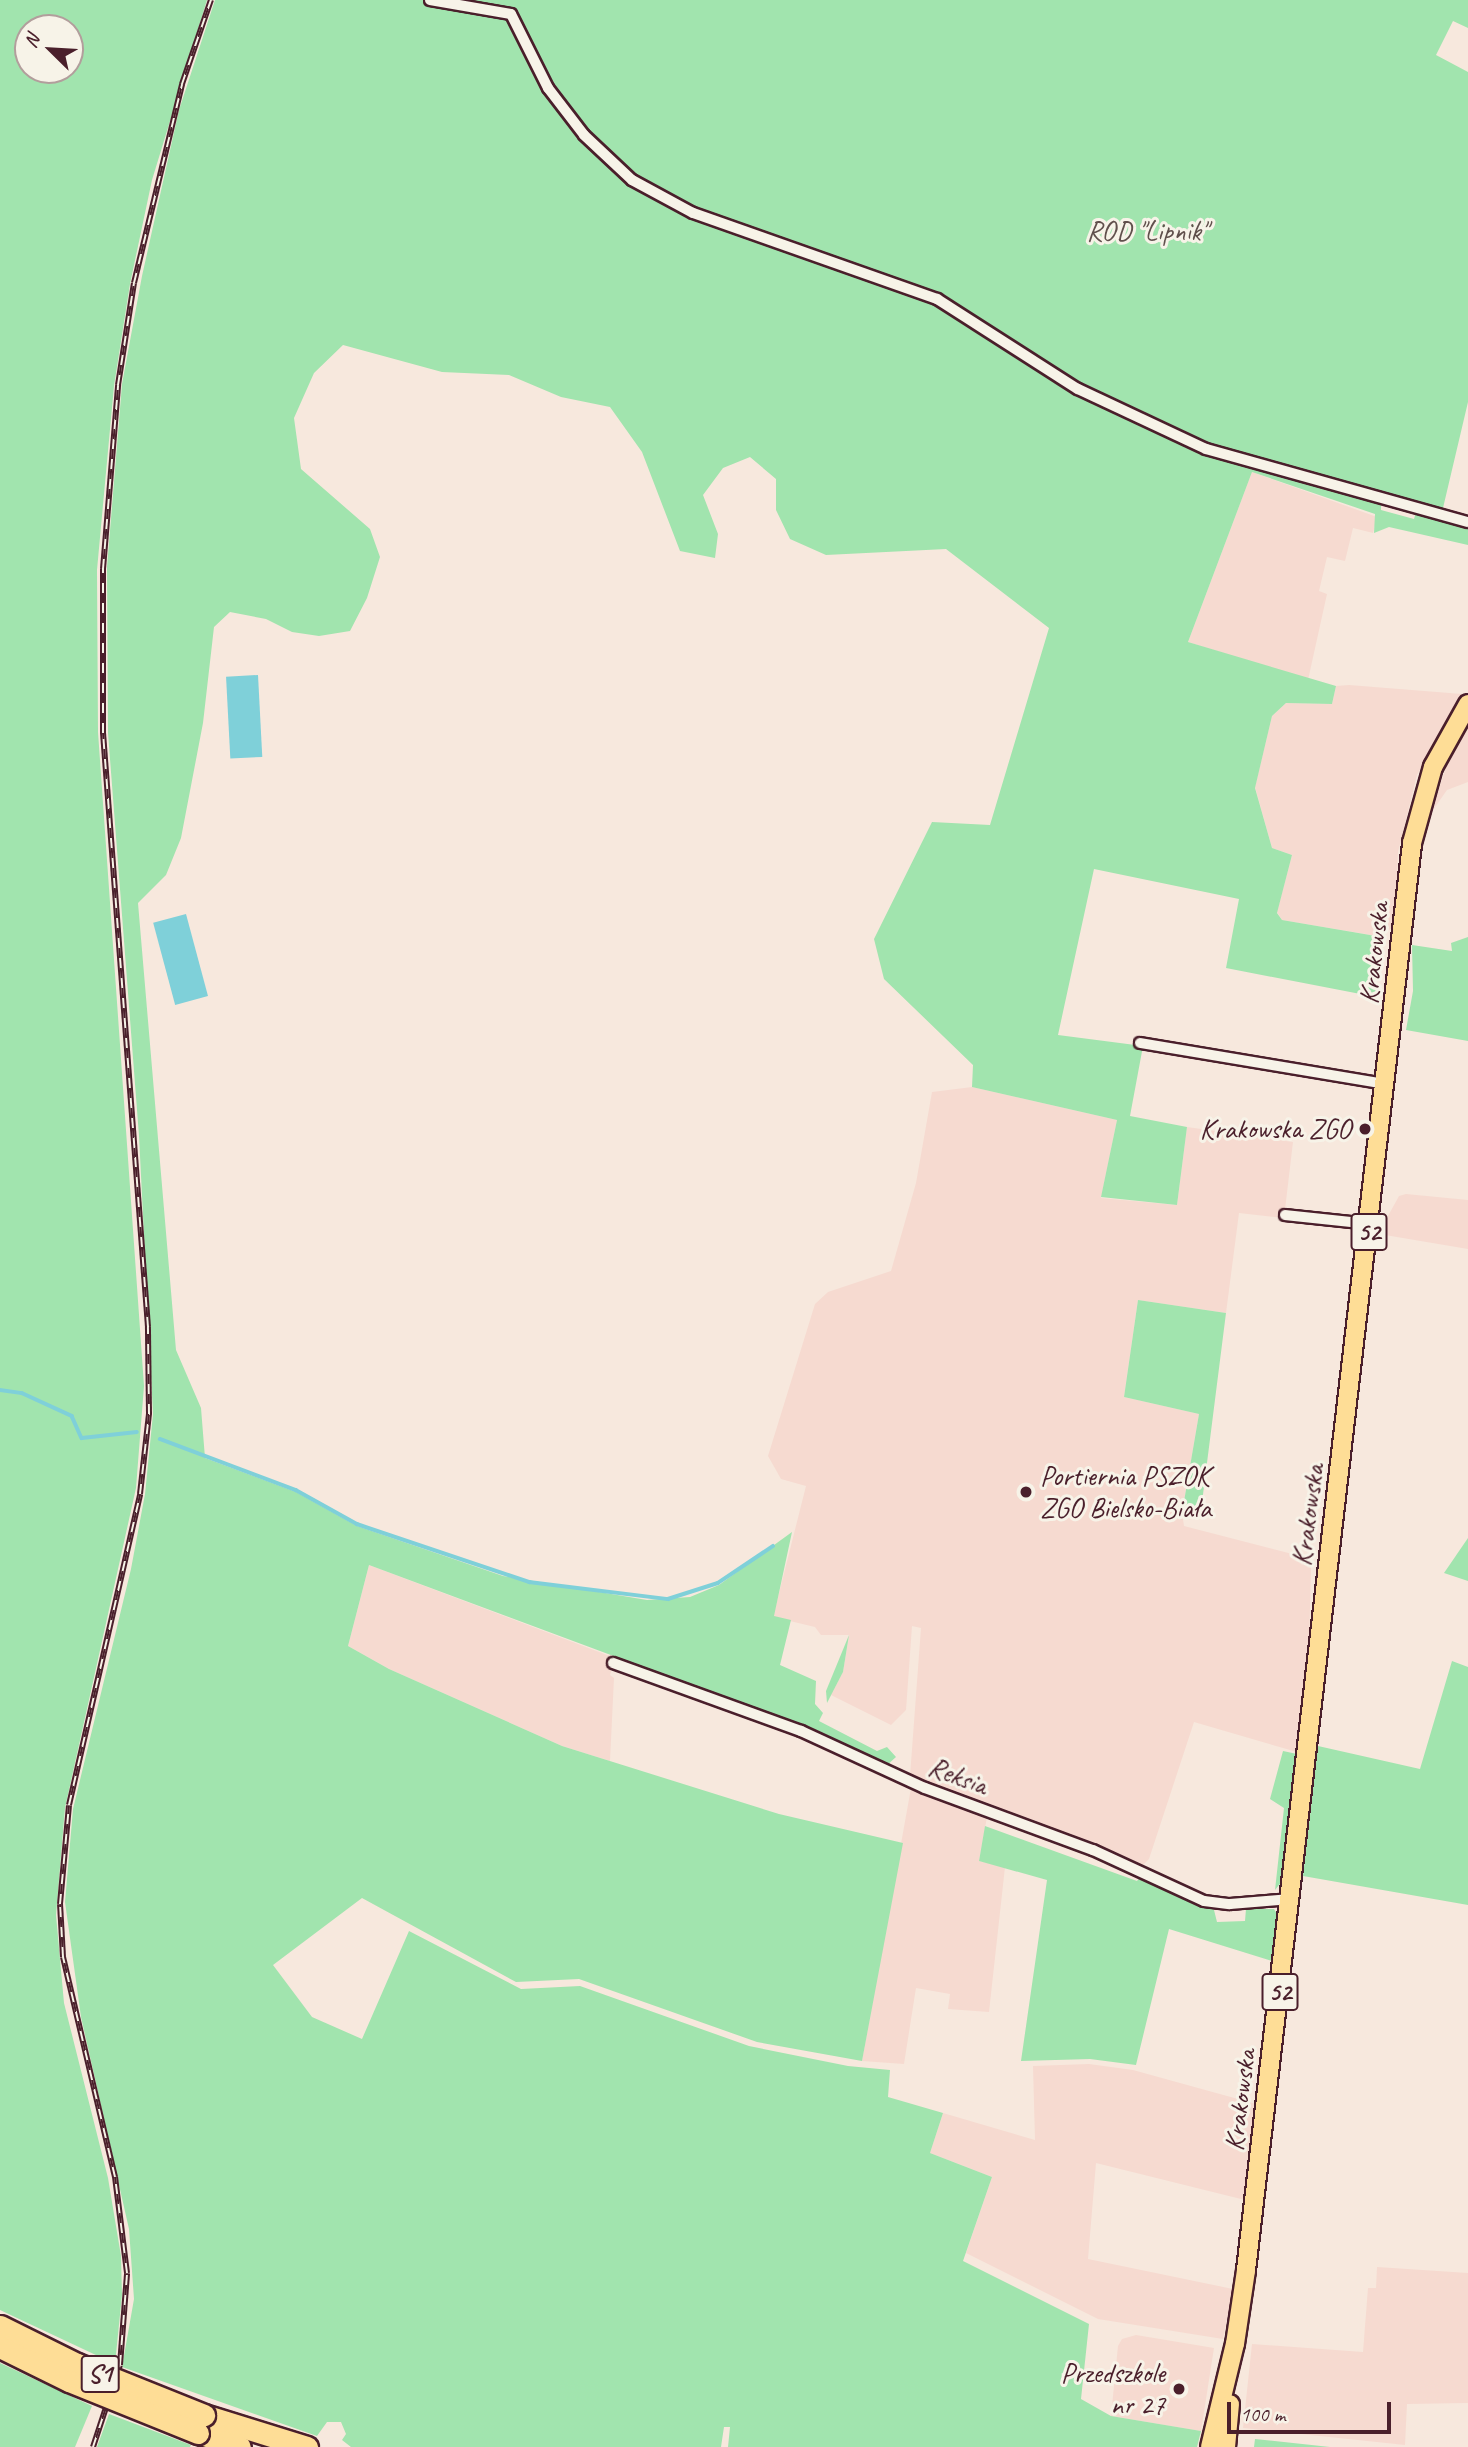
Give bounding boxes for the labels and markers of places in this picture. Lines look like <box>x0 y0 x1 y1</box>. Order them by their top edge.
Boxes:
place label: Krakowska ZGO <box>1200 1112 1351 1146</box>
marker: Krakowska ZGO <box>1357 1121 1373 1137</box>
place label: Portiernia PSZOK ZGO Bielsko-Biała <box>1040 1459 1212 1525</box>
marker: Portiernia PSZOK ZGO Bielsko-Biała <box>1018 1484 1034 1500</box>
place label: Przedszkole nr 27 <box>1061 2356 1165 2422</box>
marker: Przedszkole nr 27 <box>1171 2381 1187 2397</box>

